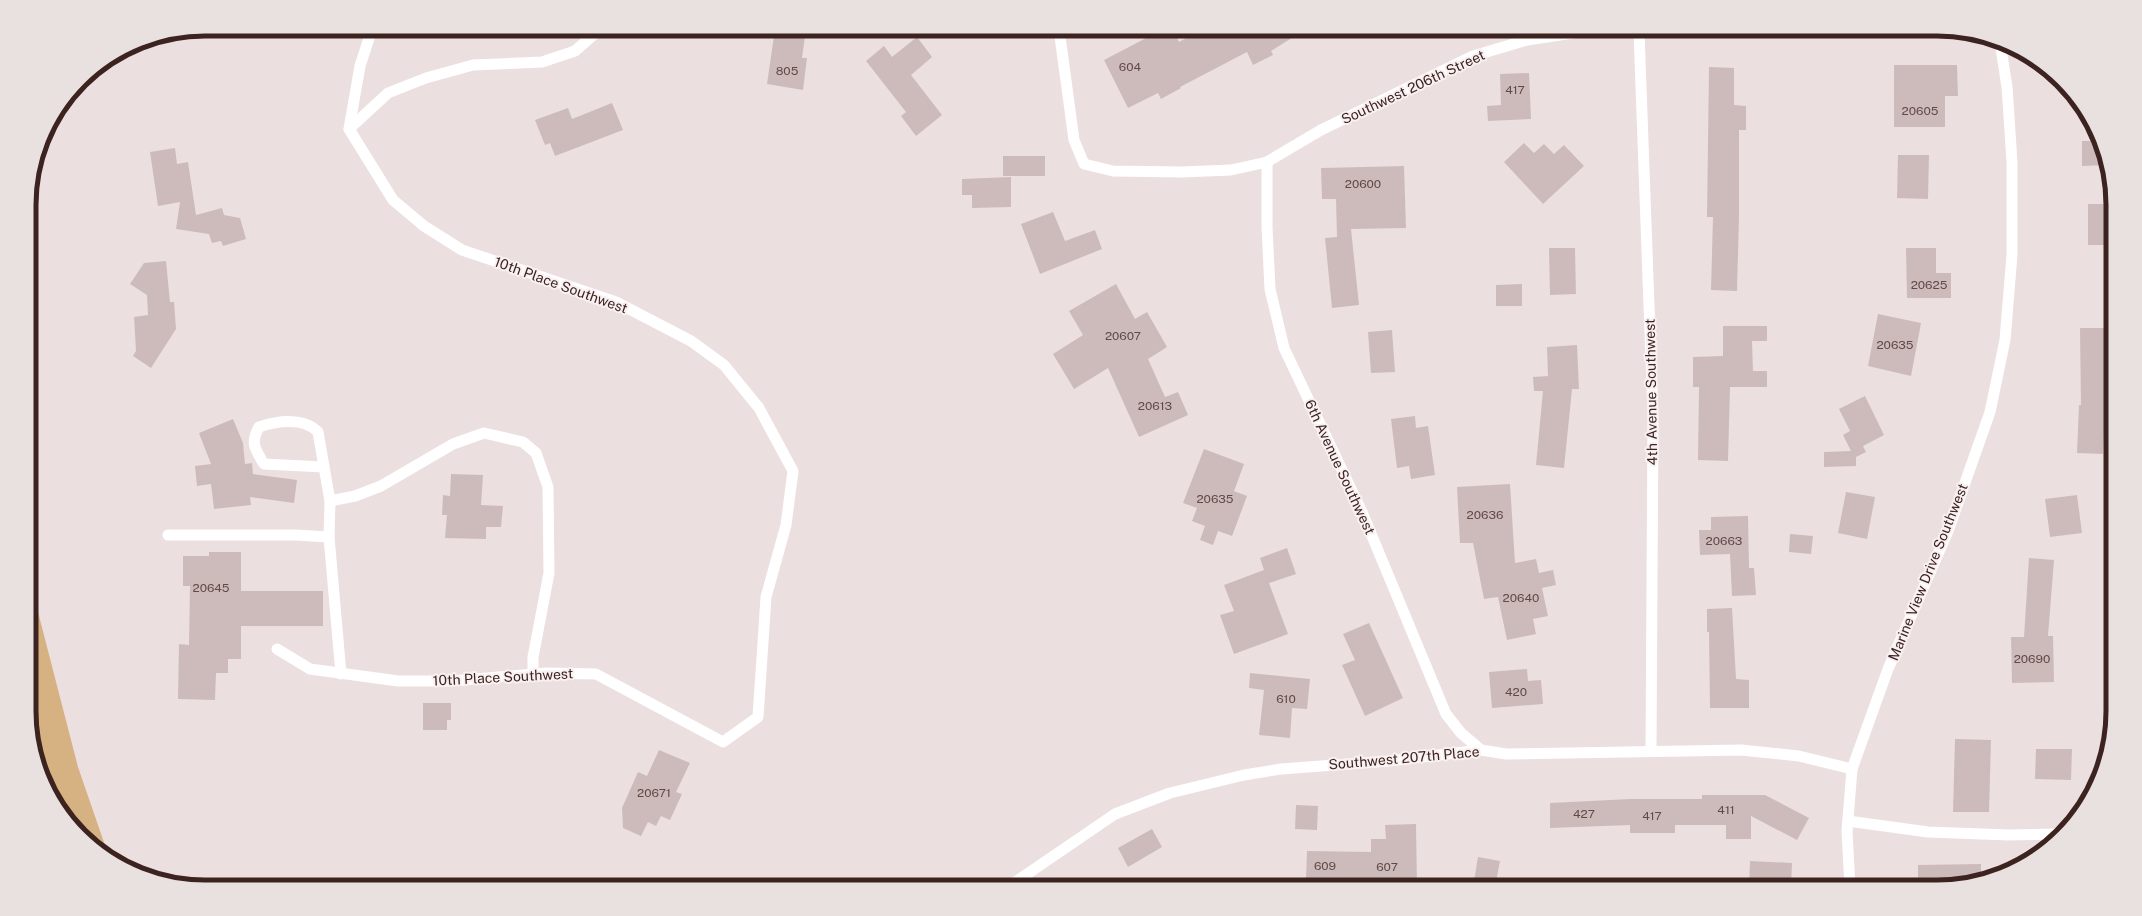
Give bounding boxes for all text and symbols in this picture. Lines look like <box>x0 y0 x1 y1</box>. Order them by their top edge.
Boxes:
street label: Southwest 206th Street <box>1339 47 1487 127</box>
house number: 604 <box>1119 60 1142 74</box>
house number: 805 <box>776 64 799 78</box>
house number: 417 <box>1505 83 1525 97</box>
house number: 20605 <box>1902 104 1939 118</box>
house number: 20600 <box>1345 177 1381 191</box>
street label: 10th Place Southwest <box>492 253 630 317</box>
house number: 20625 <box>1911 278 1948 292</box>
street label: 4th Avenue Southwest <box>1642 318 1660 466</box>
house number: 20607 <box>1105 329 1141 343</box>
house number: 20635 <box>1876 338 1914 352</box>
street label: 6th Avenue Southwest <box>1302 397 1378 537</box>
house number: 20613 <box>1138 399 1172 413</box>
street label: Marine View Drive Southwest <box>1885 481 1971 663</box>
house number: 20635 <box>1196 492 1234 506</box>
house number: 20636 <box>1467 508 1503 522</box>
house number: 20663 <box>1706 534 1742 548</box>
house number: 20645 <box>193 581 230 595</box>
house number: 20640 <box>1503 591 1539 605</box>
house number: 20690 <box>2014 652 2050 666</box>
street label: 10th Place Southwest <box>432 665 574 689</box>
house number: 420 <box>1505 685 1527 699</box>
house number: 610 <box>1276 692 1296 706</box>
street label: Southwest 207th Place <box>1328 743 1480 773</box>
house number: 20671 <box>637 786 671 800</box>
house number: 411 <box>1717 803 1735 817</box>
house number: 427 <box>1573 807 1595 821</box>
house number: 417 <box>1642 809 1662 823</box>
house number: 609 <box>1314 859 1336 873</box>
house number: 607 <box>1376 860 1398 874</box>

